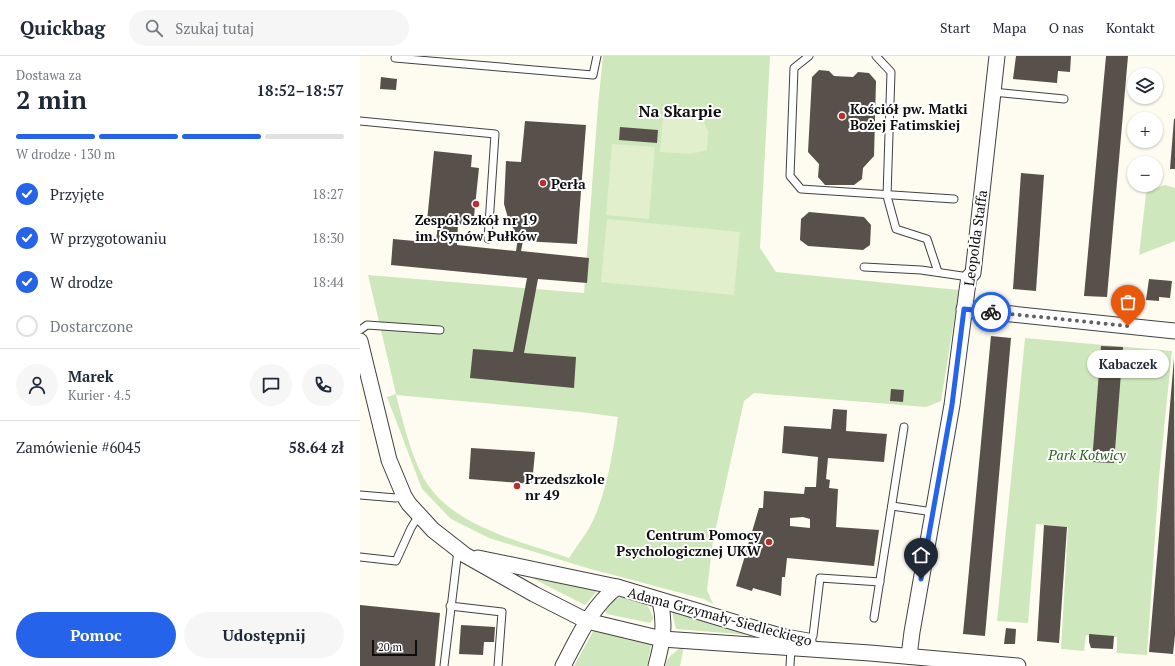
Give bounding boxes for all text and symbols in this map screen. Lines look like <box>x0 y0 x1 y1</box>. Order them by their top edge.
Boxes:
search box <box>129 10 409 46</box>
text: Quickbag <box>20 15 105 40</box>
icon: search <box>143 17 165 39</box>
text: Szukaj tutaj <box>175 18 254 38</box>
text: Start <box>940 18 970 37</box>
text: Mapa <box>992 18 1027 37</box>
text: O nas <box>1049 18 1084 37</box>
text: Kontakt <box>1106 18 1155 37</box>
text: Dostawa za <box>16 66 82 84</box>
map controls <box>1127 68 1163 192</box>
button: layers <box>1127 68 1163 104</box>
text: 18:52–18:57 <box>257 80 344 100</box>
text: 2 min <box>16 82 87 116</box>
place label: Kościół pw. Matki Bożej Fatimskiej <box>850 99 968 134</box>
district label: Na Skarpie <box>638 100 722 122</box>
marker: Kościół pw. Matki Bożej Fatimskiej <box>837 111 847 121</box>
button: + <box>1127 112 1163 148</box>
text: W drodze · 130 m <box>16 145 115 163</box>
button: − <box>1127 156 1163 192</box>
place label: Perła <box>551 174 586 193</box>
marker: Perła <box>538 178 548 188</box>
icon: check <box>16 183 38 205</box>
text: Przyjęte <box>50 184 104 204</box>
text: 18:27 <box>312 185 344 203</box>
street label: Leopolda Staffa <box>959 189 991 287</box>
marker: Zespół Szkół nr 19 im. Synów Pułków <box>471 199 481 209</box>
place label: Zespół Szkół nr 19 im. Synów Pułków <box>415 210 538 245</box>
icon: check <box>16 227 38 249</box>
text: W przygotowaniu <box>50 228 167 248</box>
text: 18:30 <box>312 229 344 247</box>
icon: check <box>16 271 38 293</box>
text: W drodze <box>50 272 113 292</box>
text: 18:44 <box>312 273 344 291</box>
pin <box>1111 285 1145 326</box>
icon: bag <box>1117 291 1139 313</box>
courier <box>971 292 1011 332</box>
icon: bike <box>980 301 1002 323</box>
text: Dostarczone <box>50 316 133 336</box>
callout: Kabaczek <box>1087 350 1169 378</box>
text: Kabaczek <box>1099 355 1157 373</box>
button: person <box>16 364 58 406</box>
button: chat <box>250 364 292 406</box>
button: phone <box>302 364 344 406</box>
text: Marek <box>68 366 114 386</box>
text: Kurier · 4.5 <box>68 386 131 404</box>
text: Zamówienie #6045 <box>16 437 141 457</box>
text: 58.64 zł <box>289 437 344 457</box>
park label: Park Kotwicy <box>1047 445 1126 464</box>
place label: Przedszkole nr 49 <box>525 469 605 504</box>
marker: Przedszkole nr 49 <box>512 481 522 491</box>
place label: Centrum Pomocy Psychologicznej UKW <box>616 525 762 560</box>
marker: Centrum Pomocy Psychologicznej UKW <box>764 537 774 547</box>
pin <box>904 538 938 579</box>
icon: home <box>910 544 932 566</box>
street label: Adama Grzymały-Siedleckiego <box>626 582 814 650</box>
button: Pomoc <box>16 612 176 658</box>
button: Udostępnij <box>184 612 344 658</box>
scale bar <box>372 638 417 657</box>
text: 20 m <box>378 640 402 654</box>

